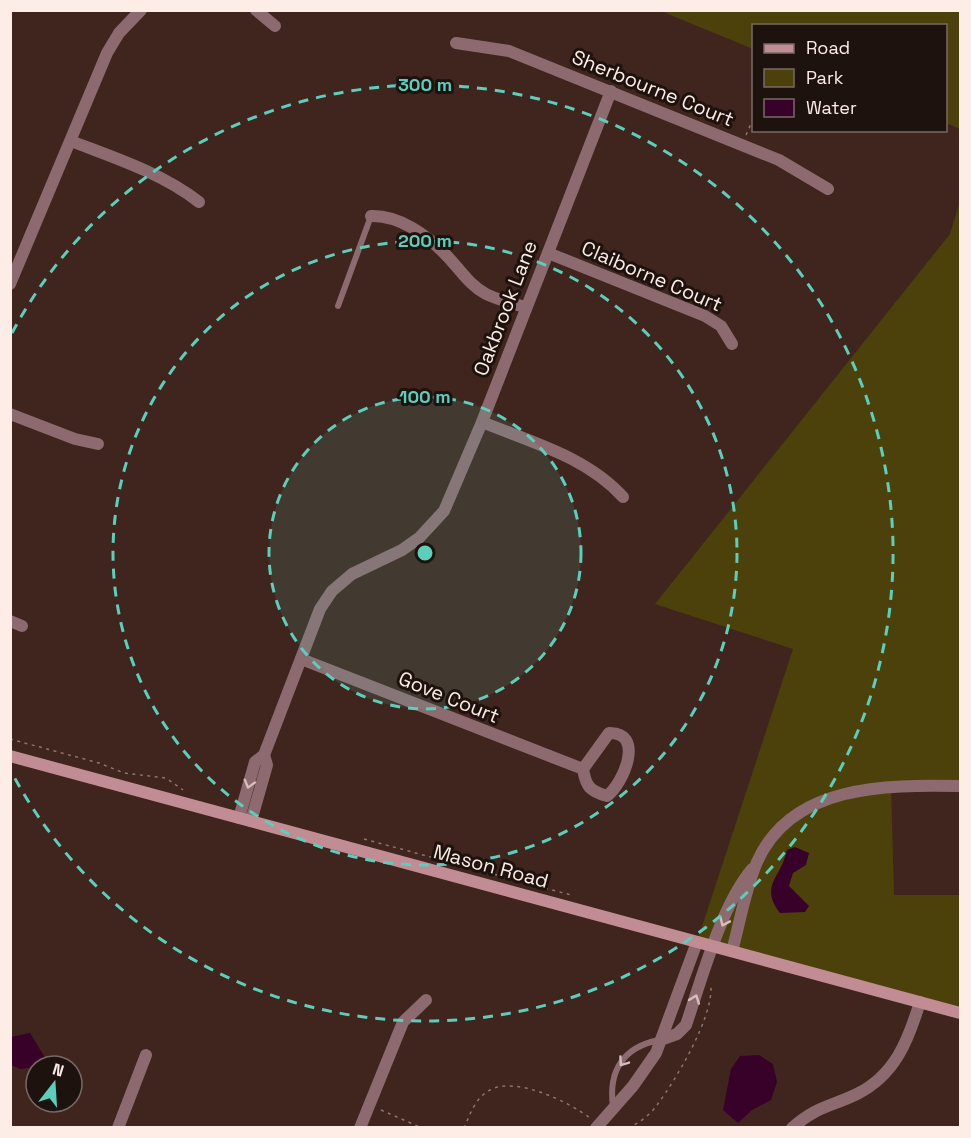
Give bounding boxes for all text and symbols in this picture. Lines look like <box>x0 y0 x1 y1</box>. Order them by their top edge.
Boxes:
legend <box>752 24 947 132</box>
text: Road <box>806 36 850 59</box>
street label: Sherbourne Court <box>568 44 738 132</box>
text: Park <box>806 66 844 89</box>
text: 300 m <box>398 73 452 96</box>
text: Water <box>806 96 857 119</box>
text: 200 m <box>398 229 452 252</box>
street label: Claiborne Court <box>578 235 726 317</box>
street label: Oakbrook Lane <box>467 237 543 379</box>
text: 100 m <box>399 385 451 408</box>
centre of rings <box>415 543 435 563</box>
street label: Gove Court <box>395 665 503 729</box>
one-way arrow <box>243 779 256 789</box>
street label: Mason Road <box>431 838 551 894</box>
one-way arrow <box>719 916 731 927</box>
one-way arrow <box>688 994 701 1005</box>
north arrow <box>24 1054 84 1114</box>
one-way arrow <box>619 1056 630 1067</box>
text: N <box>50 1059 66 1082</box>

